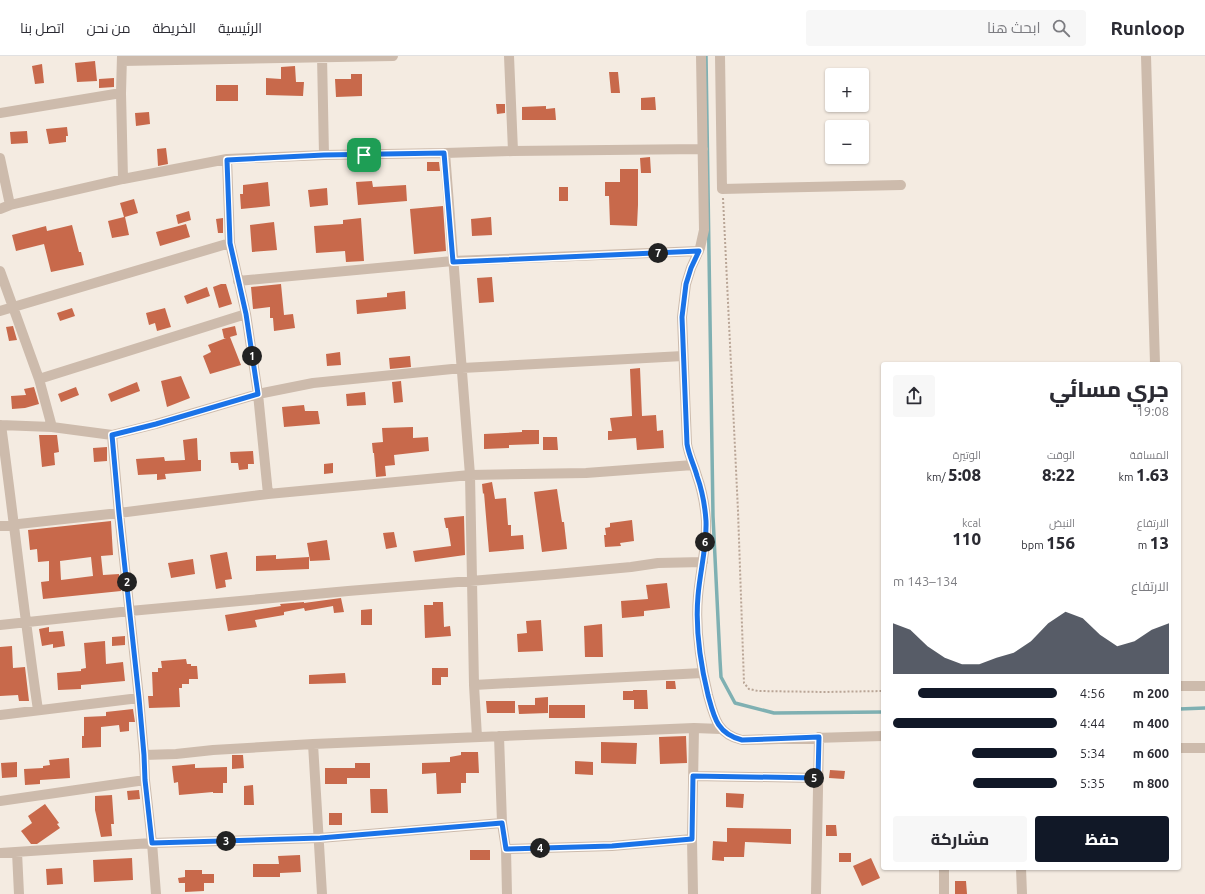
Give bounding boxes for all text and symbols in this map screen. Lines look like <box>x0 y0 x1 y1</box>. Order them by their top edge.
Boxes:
search box <box>806 10 1086 46</box>
icon: search <box>1050 17 1072 39</box>
text: Runloop <box>1110 17 1185 39</box>
text: ابحث هنا <box>987 19 1040 36</box>
text: اتصل بنا <box>20 20 64 36</box>
text: من نحن <box>86 20 130 36</box>
text: الخريطة <box>152 20 196 36</box>
text: الرئيسية <box>218 20 262 36</box>
map controls <box>825 68 869 164</box>
button: + <box>825 68 869 112</box>
button: − <box>825 120 869 164</box>
pin <box>347 138 381 172</box>
icon: arrive <box>353 144 375 166</box>
pin: 7 <box>648 243 668 263</box>
text: 7 <box>655 247 661 259</box>
pin: 1 <box>242 346 262 366</box>
text: 1 <box>249 350 255 362</box>
button: share <box>893 375 935 417</box>
text: جري مسائي <box>1049 376 1169 401</box>
text: 19:08 <box>1136 404 1169 418</box>
text: الوتيرة <box>953 449 981 461</box>
text: الوقت <box>1047 449 1075 461</box>
text: المسافة <box>1130 449 1169 461</box>
text: 5:08 <box>948 465 981 484</box>
text: 8:22 <box>1042 465 1075 484</box>
text: 1.63 <box>1136 465 1169 484</box>
text: /km <box>926 471 948 483</box>
text: km <box>1118 471 1136 483</box>
text: kcal <box>962 517 981 529</box>
text: النبض <box>1049 517 1075 529</box>
text: الارتفاع <box>1137 517 1169 529</box>
text: 110 <box>952 529 981 548</box>
pin: 6 <box>695 532 715 552</box>
text: 156 <box>1046 533 1075 552</box>
text: 13 <box>1150 533 1169 552</box>
text: 6 <box>702 536 708 548</box>
text: bpm <box>1021 539 1046 551</box>
text: m <box>1138 539 1150 551</box>
pin: 2 <box>117 572 137 592</box>
text: 134–143 m <box>893 574 958 588</box>
text: 2 <box>124 576 130 588</box>
text: الارتفاع <box>1131 579 1169 593</box>
text: 4:56 <box>1080 686 1105 700</box>
text: 200 m <box>1133 686 1169 700</box>
text: 4:44 <box>1080 716 1105 730</box>
text: 400 m <box>1133 716 1169 730</box>
text: 5:34 <box>1080 746 1105 760</box>
text: 600 m <box>1133 746 1169 760</box>
pin: 5 <box>804 768 824 788</box>
text: 5 <box>811 772 817 784</box>
text: 5:35 <box>1080 776 1105 790</box>
text: 800 m <box>1133 776 1169 790</box>
button: مشاركة <box>893 816 1027 862</box>
button: حفظ <box>1035 816 1169 862</box>
pin: 3 <box>216 831 236 851</box>
text: 3 <box>223 835 229 847</box>
pin: 4 <box>530 838 550 858</box>
text: 4 <box>537 842 543 854</box>

